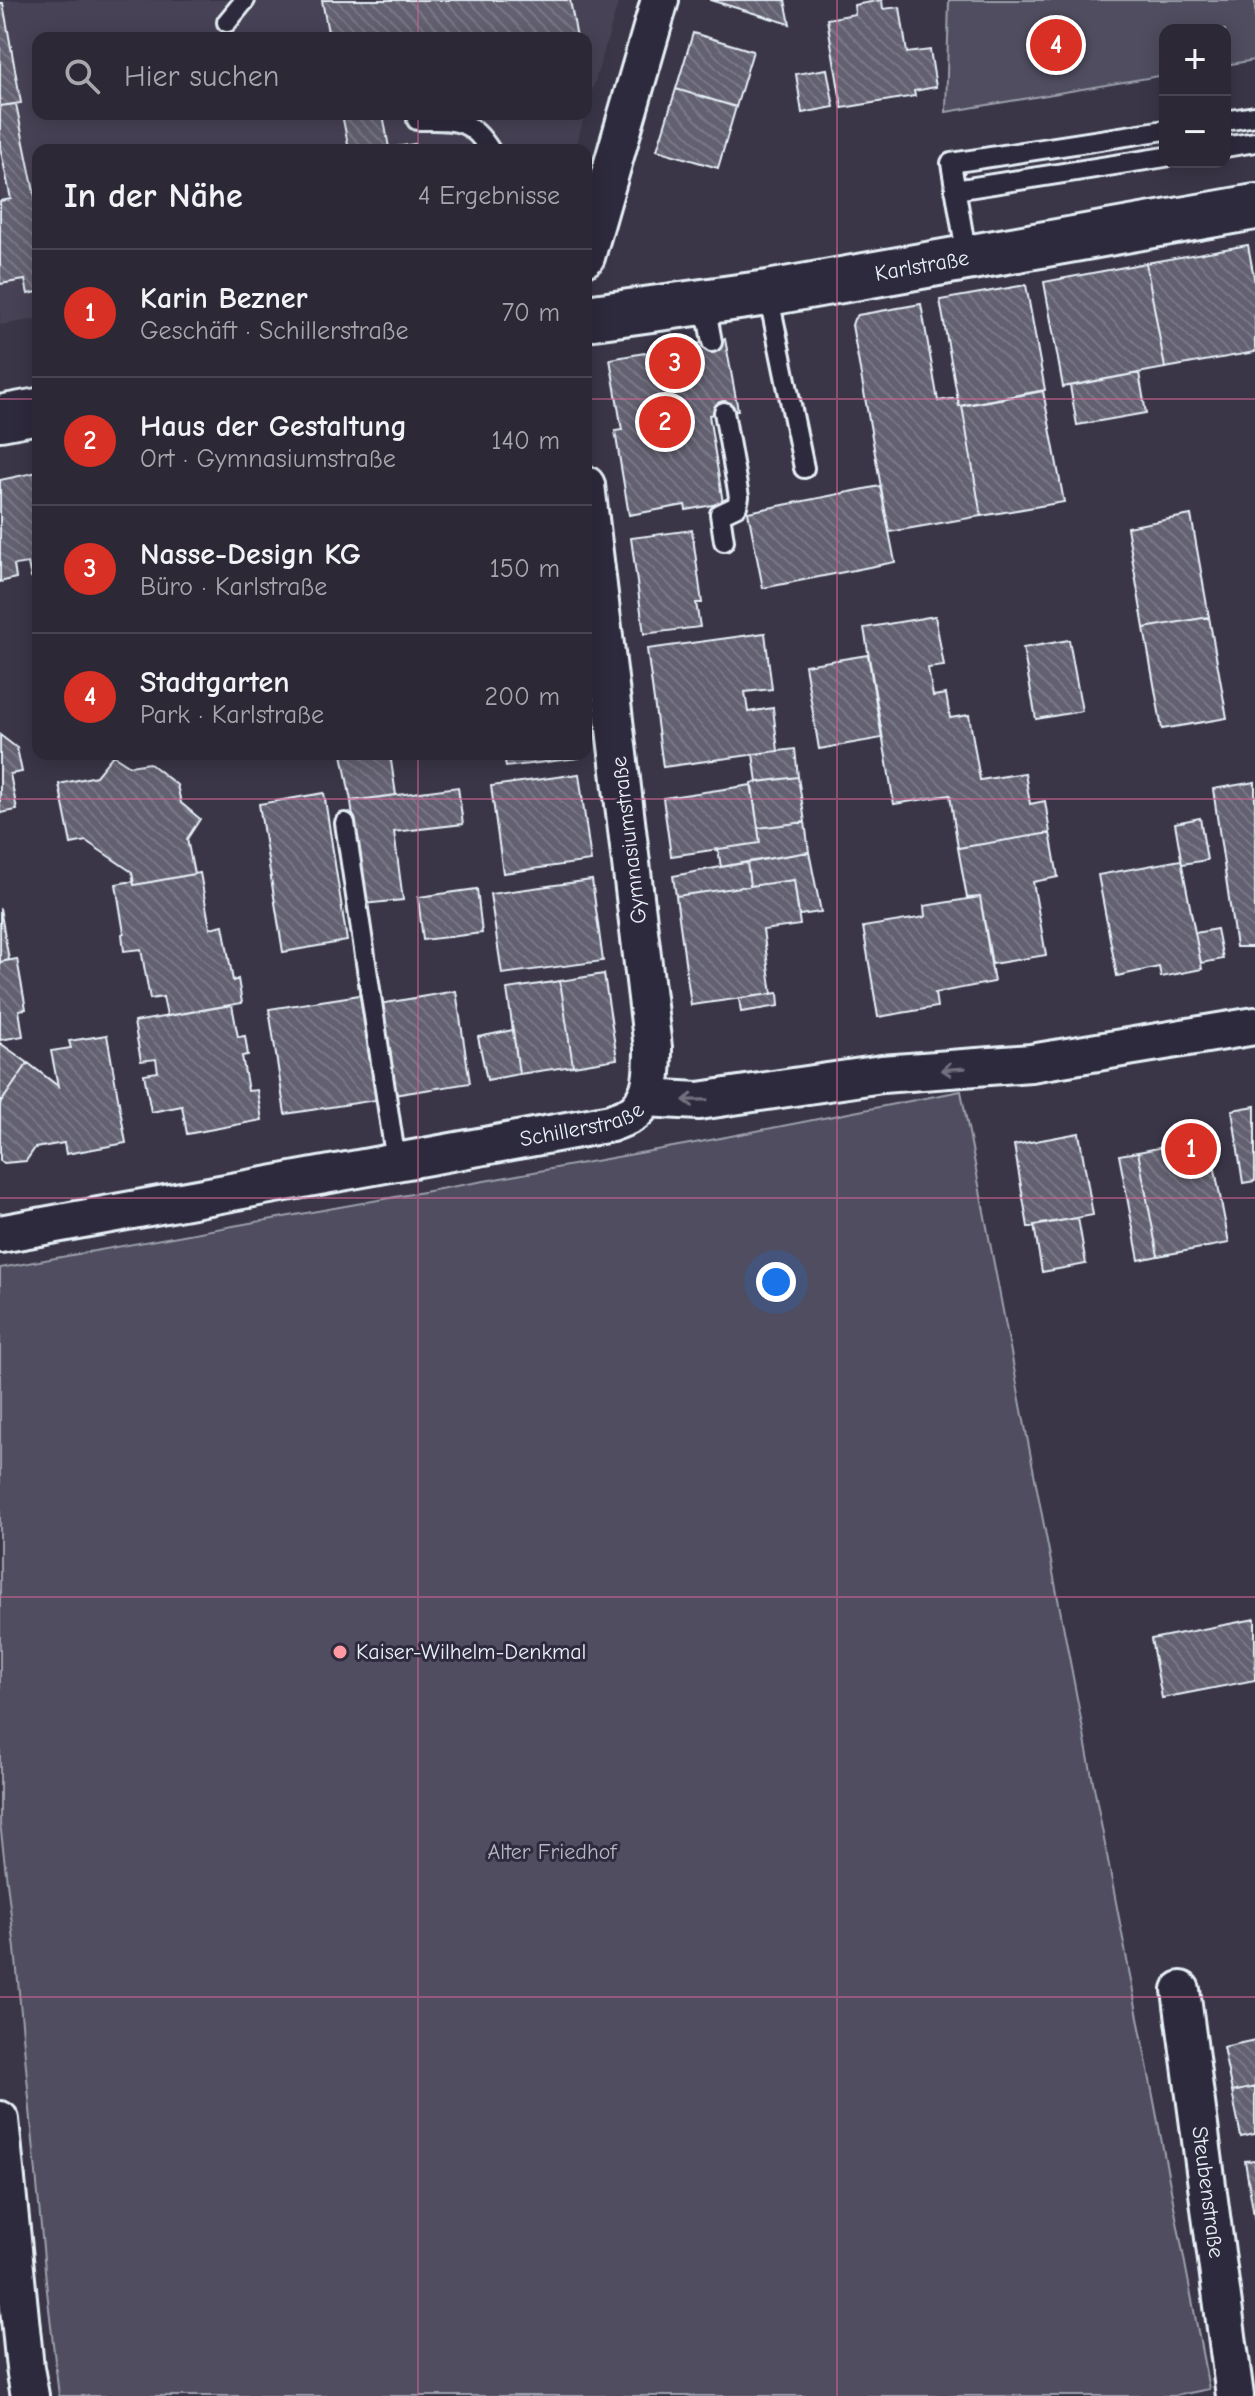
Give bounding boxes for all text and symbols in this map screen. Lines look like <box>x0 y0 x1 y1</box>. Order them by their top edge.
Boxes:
pin: 4 <box>1030 15 1082 75</box>
map controls <box>1159 24 1231 168</box>
button: + <box>1159 24 1231 96</box>
search box <box>32 32 592 120</box>
icon: search <box>60 54 104 98</box>
text: Hier suchen <box>124 59 279 94</box>
button: − <box>1159 96 1231 168</box>
text: In der Nähe <box>64 176 243 216</box>
text: 4 Ergebnisse <box>418 181 560 211</box>
street label: Karlstraße <box>873 245 971 287</box>
text: Karin Bezner <box>140 281 308 316</box>
text: 1 <box>85 298 95 328</box>
text: 70 m <box>502 298 560 328</box>
text: Geschäft · Schillerstraße <box>140 316 409 346</box>
pin: 3 <box>649 333 701 393</box>
pin: 2 <box>639 392 691 452</box>
text: Haus der Gestaltung <box>140 409 407 444</box>
text: 2 <box>84 426 96 456</box>
text: 140 m <box>491 426 560 456</box>
text: Ort · Gymnasiumstraße <box>140 444 396 474</box>
text: Nasse-Design KG <box>140 537 361 572</box>
text: 3 <box>84 554 96 584</box>
text: 150 m <box>490 554 560 584</box>
text: Büro · Karlstraße <box>140 572 327 602</box>
text: Stadtgarten <box>140 665 289 700</box>
text: 4 <box>84 682 96 712</box>
text: 200 m <box>485 682 560 712</box>
text: Park · Karlstraße <box>140 700 324 730</box>
street label: Gymnasiumstraße <box>606 755 652 925</box>
one-way arrow <box>940 1062 967 1077</box>
one-way arrow <box>682 1092 709 1108</box>
street label: Schillerstraße <box>518 1097 650 1152</box>
pin: 1 <box>1165 1119 1217 1179</box>
your location <box>756 1262 796 1302</box>
place label: Kaiser-Wilhelm-Denkmal <box>356 1639 586 1665</box>
marker: Kaiser-Wilhelm-Denkmal <box>331 1643 349 1661</box>
park label: Alter Friedhof <box>488 1839 618 1865</box>
street label: Steubenstraße <box>1186 2125 1230 2260</box>

